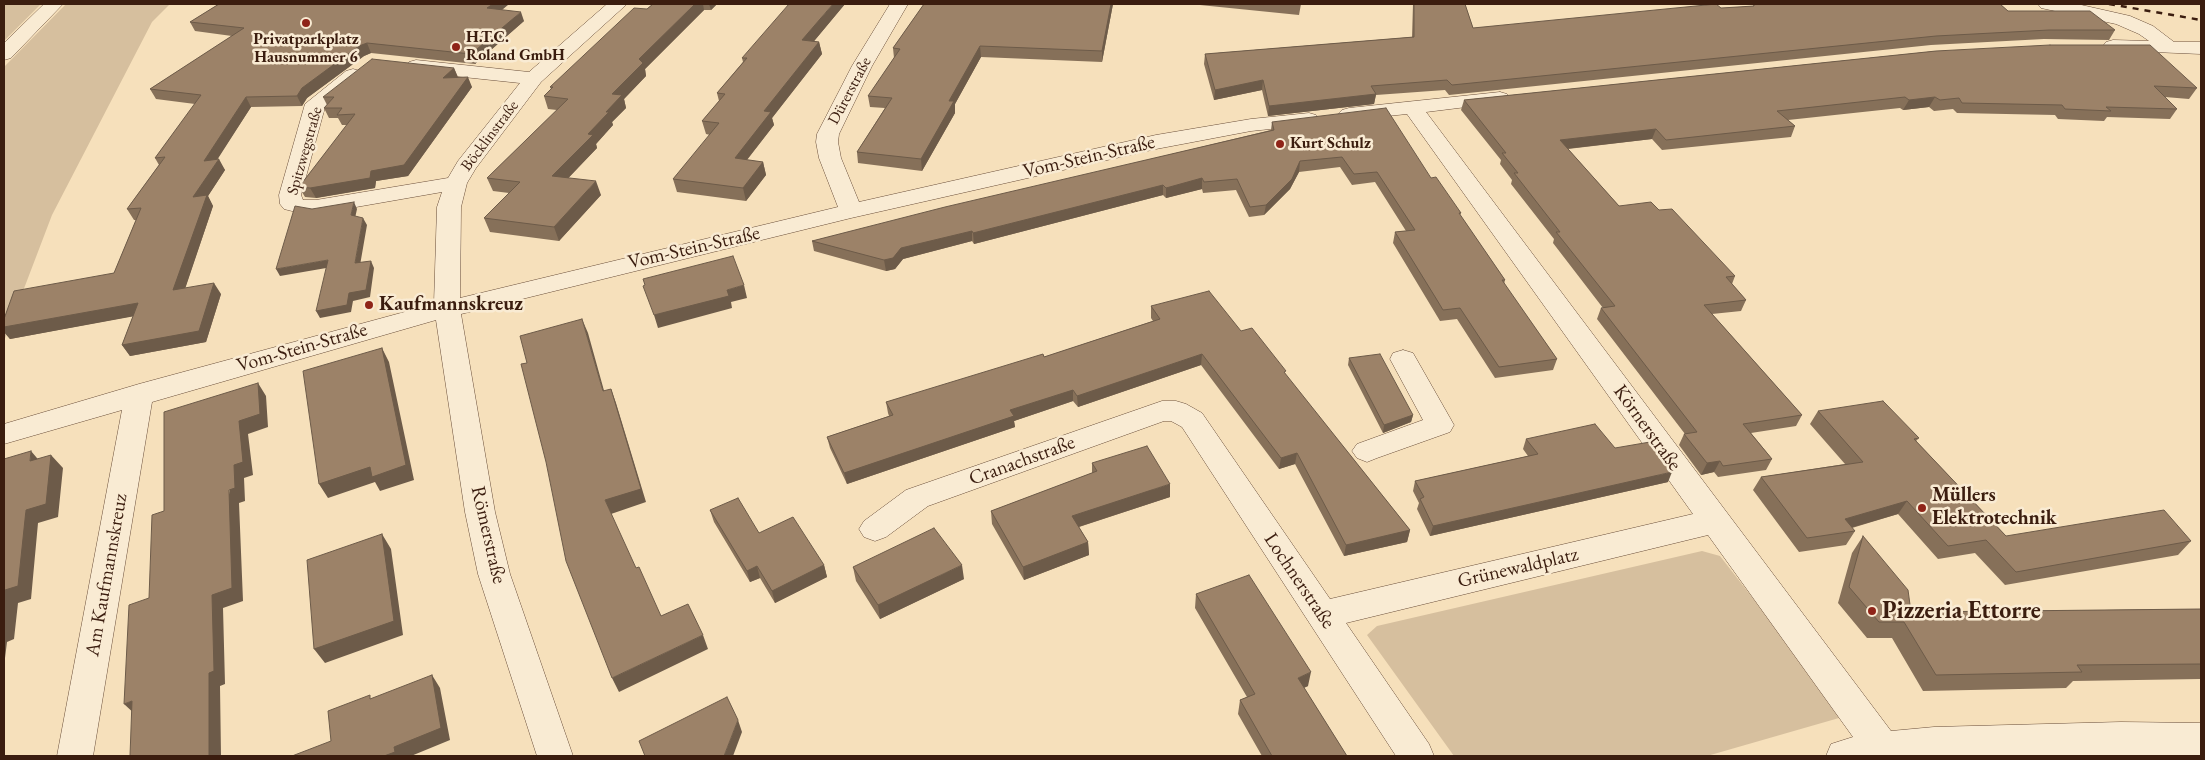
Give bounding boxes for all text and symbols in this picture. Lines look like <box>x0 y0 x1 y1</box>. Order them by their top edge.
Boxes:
marker: Privatparkplatz Hausnummer 6 <box>300 17 312 29</box>
place label: H.T.C. Roland GmbH <box>466 28 565 66</box>
place label: Privatparkplatz Hausnummer 6 <box>253 30 359 68</box>
marker: H.T.C. Roland GmbH <box>450 41 462 53</box>
street label: Dürerstraße <box>824 54 876 128</box>
street label: Böcklinstraße <box>457 97 523 175</box>
street label: Spitzwegstraße <box>283 105 327 197</box>
street label: Vom-Stein-Straße <box>1021 130 1157 184</box>
place label: Kurt Schulz <box>1290 134 1371 154</box>
marker: Kurt Schulz <box>1274 138 1286 150</box>
street label: Vom-Stein-Straße <box>626 221 762 275</box>
place label: Kaufmannskreuz <box>379 293 523 317</box>
marker: Kaufmannskreuz <box>363 299 375 311</box>
street label: Vom-Stein-Straße <box>234 318 370 378</box>
street label: Körnerstraße <box>1608 380 1686 476</box>
street label: Cranachstraße <box>966 431 1078 491</box>
street label: Römerstraße <box>465 484 511 586</box>
place label: Müllers Elektrotechnik <box>1932 484 2057 531</box>
street label: Am Kaufmannskreuz <box>81 492 133 658</box>
marker: Müllers Elektrotechnik <box>1916 502 1928 514</box>
street label: Lochnerstraße <box>1258 529 1340 633</box>
street label: Grünewaldplatz <box>1455 542 1581 594</box>
place label: Pizzeria Ettorre <box>1882 597 2041 625</box>
marker: Pizzeria Ettorre <box>1866 605 1878 617</box>

